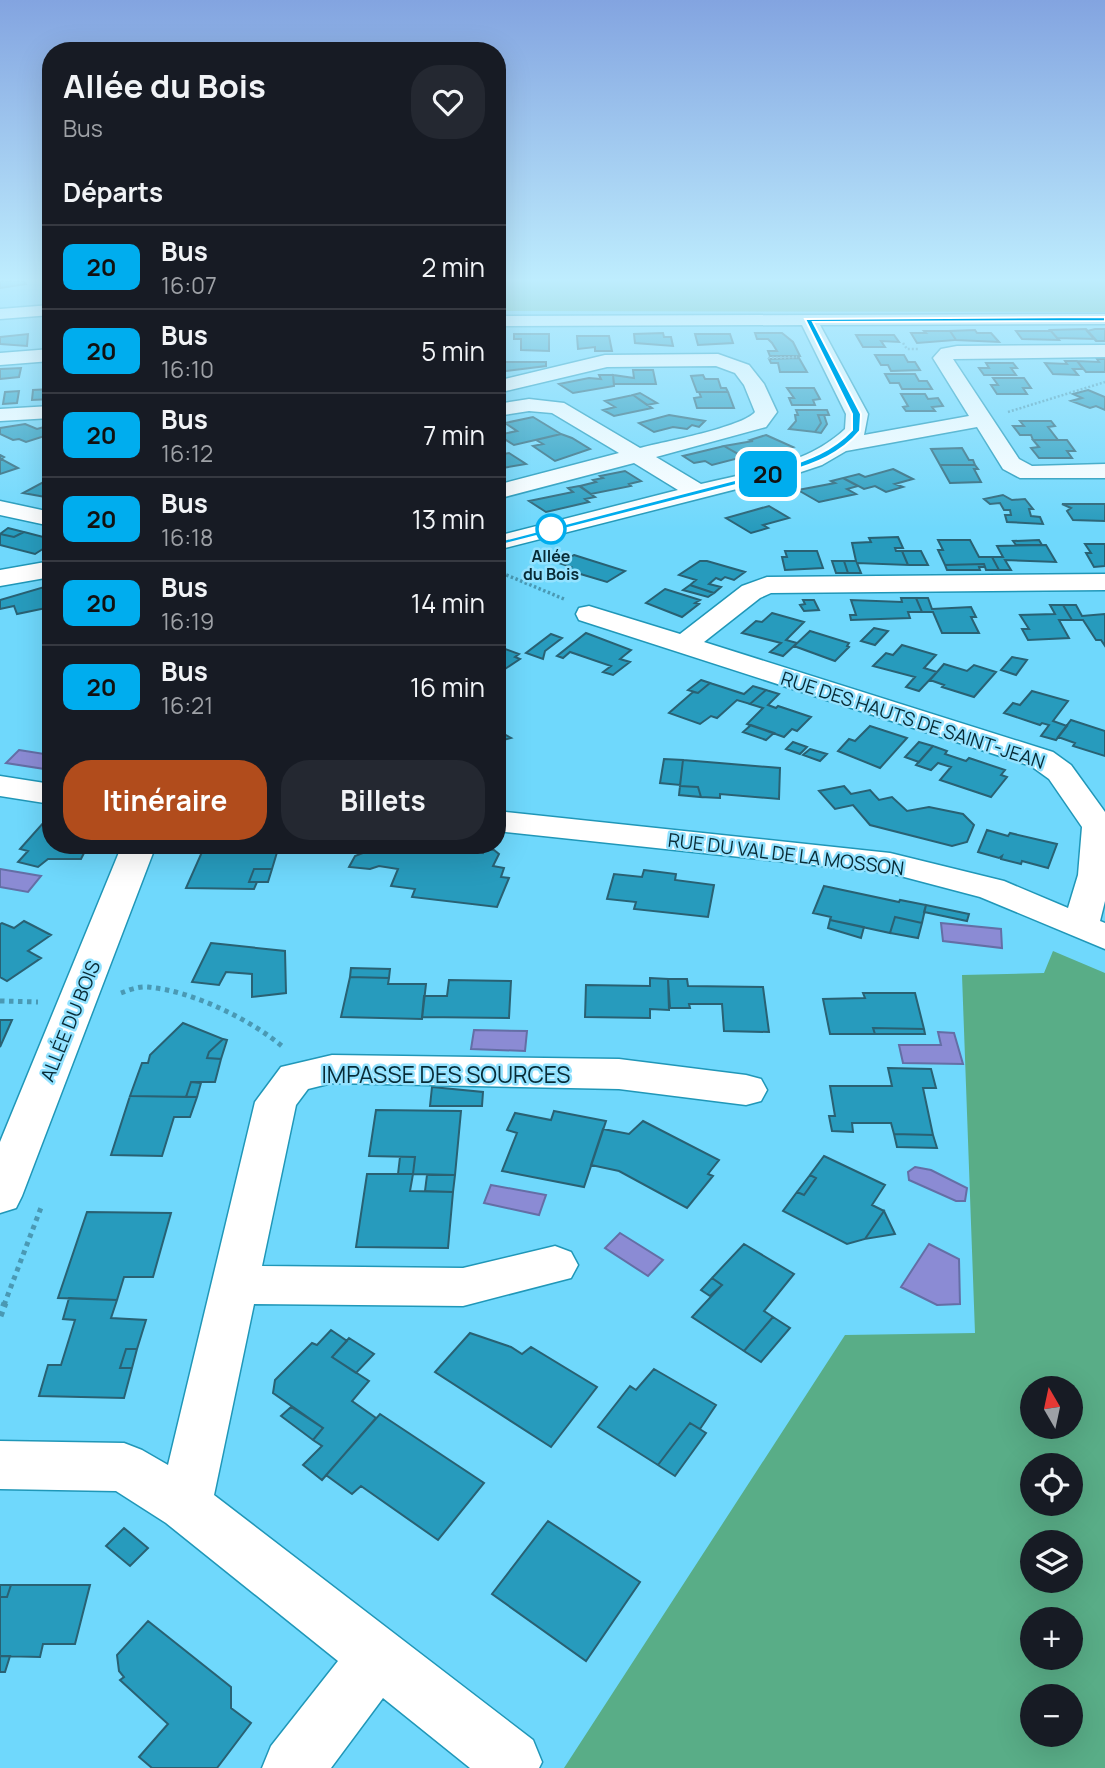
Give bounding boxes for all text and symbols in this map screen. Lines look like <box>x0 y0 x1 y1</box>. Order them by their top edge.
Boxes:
text: Allée du Bois <box>63 63 266 108</box>
button: heart <box>411 65 485 139</box>
text: Bus <box>63 112 103 144</box>
text: Départs <box>63 174 163 210</box>
text: Bus <box>161 233 208 269</box>
text: 2 min <box>421 249 485 285</box>
text: 20 <box>86 250 117 283</box>
text: 16:07 <box>161 269 217 301</box>
text: Bus <box>161 317 208 353</box>
text: 5 min <box>421 333 485 369</box>
text: 20 <box>86 334 117 367</box>
text: 16:10 <box>161 353 214 385</box>
text: Bus <box>161 401 208 437</box>
text: 7 min <box>423 417 485 453</box>
text: 20 <box>86 418 117 451</box>
text: 16:12 <box>161 437 213 469</box>
line badge: 20 <box>736 451 800 497</box>
text: 20 <box>753 457 783 490</box>
text: Bus <box>161 485 208 521</box>
text: 13 min <box>412 501 485 537</box>
text: 20 <box>86 502 117 535</box>
marker: Allée du Bois <box>536 514 566 544</box>
text: 16:18 <box>161 521 213 553</box>
place label: Allée du Bois <box>523 545 579 585</box>
text: Bus <box>161 569 208 605</box>
text: 14 min <box>411 585 485 621</box>
text: 20 <box>86 586 117 619</box>
text: 16:19 <box>161 605 214 637</box>
text: Bus <box>161 653 208 689</box>
street label: RUE DES HAUTS DE SAINT-JEAN <box>778 665 1048 775</box>
text: 16 min <box>410 669 485 705</box>
text: 20 <box>86 670 117 703</box>
text: 16:21 <box>161 689 213 721</box>
button: Itinéraire <box>63 760 267 840</box>
button: Billets <box>281 760 485 840</box>
street label: RUE DU VAL DE LA MOSSON <box>666 827 906 881</box>
street label: ALLÉE DU BOIS <box>34 956 106 1085</box>
street label: IMPASSE DES SOURCES <box>321 1058 571 1090</box>
north arrow <box>1020 1376 1083 1438</box>
map controls <box>1020 1376 1083 1747</box>
button: locate <box>1020 1453 1083 1516</box>
button: layers <box>1020 1530 1083 1593</box>
button: + <box>1020 1607 1083 1670</box>
button: − <box>1020 1684 1083 1747</box>

